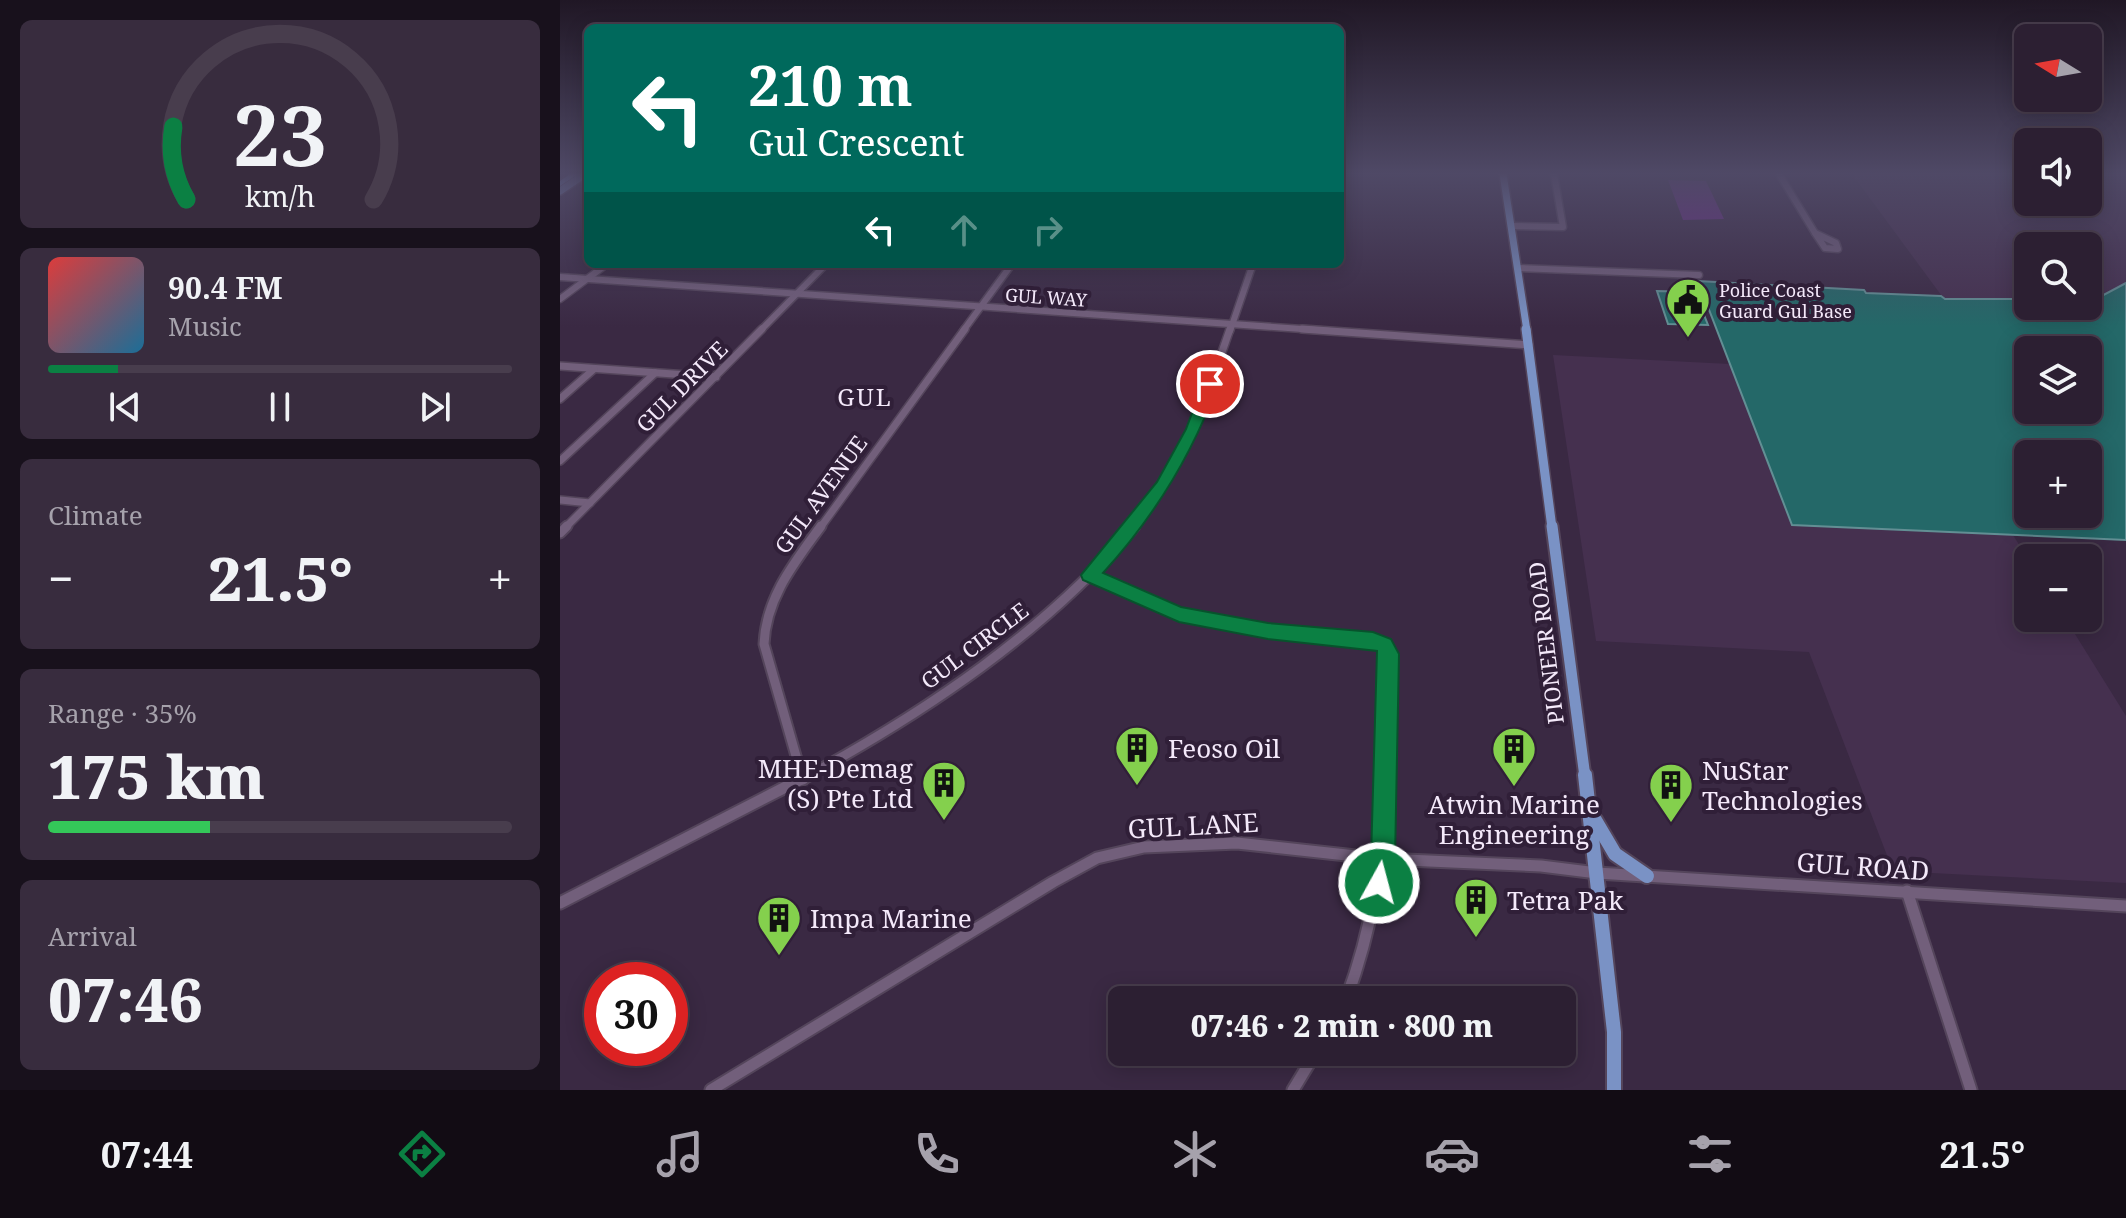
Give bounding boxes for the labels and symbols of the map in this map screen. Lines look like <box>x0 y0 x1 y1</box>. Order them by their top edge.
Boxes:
north arrow <box>2014 24 2102 112</box>
public building icon: Police Coast Guard Gul Base <box>1664 276 1712 339</box>
place label: Police Coast Guard Gul Base <box>1719 278 1852 323</box>
street label: GUL WAY <box>1004 282 1088 312</box>
street label: GUL DRIVE <box>629 334 733 438</box>
pin <box>1176 350 1244 418</box>
district label: GUL <box>837 380 893 413</box>
street label: GUL AVENUE <box>767 429 873 559</box>
street label: PIONEER ROAD <box>1520 560 1570 726</box>
street label: GUL CIRCLE <box>914 595 1034 695</box>
building icon: Feoso Oil <box>1113 724 1161 787</box>
building icon: Atwin Marine Engineering <box>1490 725 1538 788</box>
place label: Feoso Oil <box>1168 730 1280 766</box>
place label: MHE-Demag (S) Pte Ltd <box>758 750 913 816</box>
place label: NuStar Technologies <box>1702 752 1863 818</box>
building icon: MHE-Demag (S) Pte Ltd <box>920 759 968 822</box>
building icon: NuStar Technologies <box>1647 761 1695 824</box>
place label: Atwin Marine Engineering <box>1428 786 1600 852</box>
street label: GUL LANE <box>1127 804 1259 846</box>
position arrow <box>1337 841 1421 925</box>
street label: GUL ROAD <box>1796 843 1930 889</box>
building icon: Tetra Pak <box>1452 876 1500 939</box>
place label: Tetra Pak <box>1507 882 1624 918</box>
building icon: Impa Marine <box>755 894 803 957</box>
place label: Impa Marine <box>810 900 972 936</box>
speed limit sign: 30 <box>584 962 688 1066</box>

